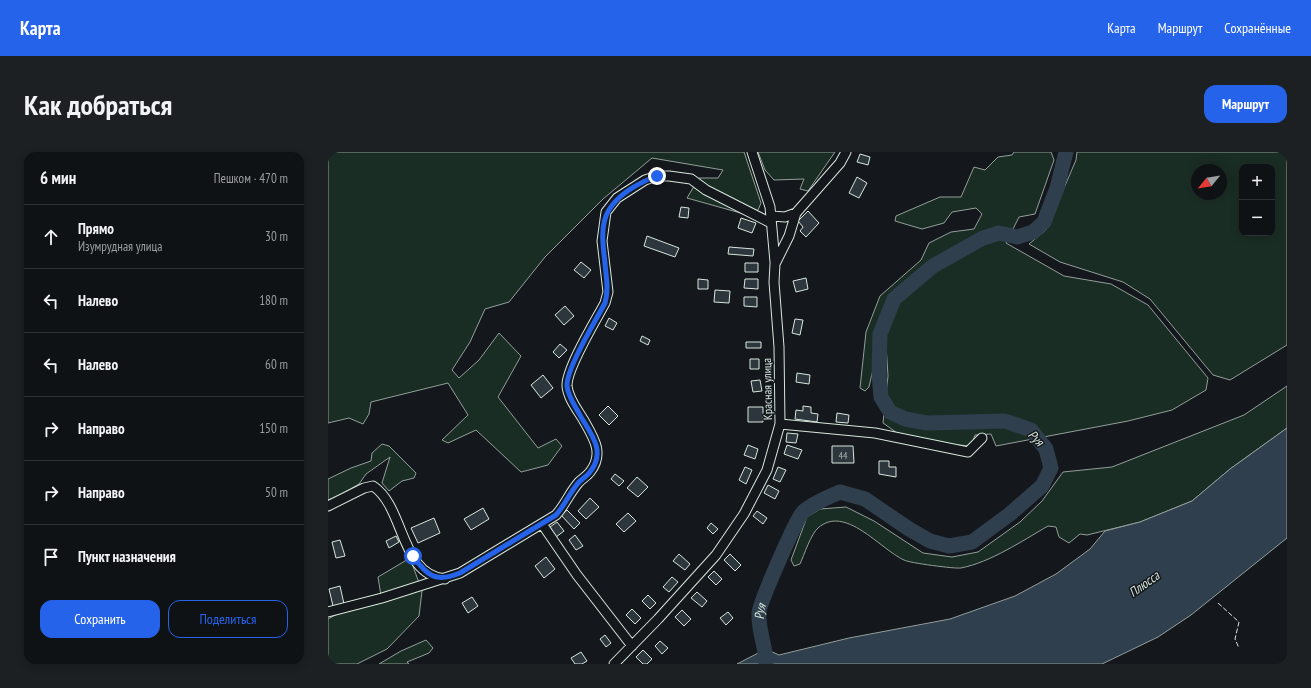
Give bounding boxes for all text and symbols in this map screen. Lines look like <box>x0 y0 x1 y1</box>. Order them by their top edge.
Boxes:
text: Карта <box>20 16 61 40</box>
text: Карта <box>1107 19 1136 37</box>
text: Маршрут <box>1158 19 1202 37</box>
text: Сохранённые <box>1224 19 1291 37</box>
button: Маршрут <box>1204 85 1287 123</box>
text: Как добраться <box>24 86 172 123</box>
north arrow <box>1191 164 1227 200</box>
map controls <box>1239 164 1275 236</box>
button: + <box>1239 164 1275 200</box>
text: 6 мин <box>40 167 76 189</box>
route end <box>648 167 666 185</box>
text: Пешком · 470 m <box>214 170 288 187</box>
button: − <box>1239 200 1275 236</box>
text: Прямо <box>78 219 114 238</box>
icon: ahead <box>40 226 62 248</box>
text: 30 m <box>265 228 288 245</box>
text: Изумрудная улица <box>78 238 163 255</box>
icon: left <box>40 290 62 312</box>
text: Налево <box>78 291 118 310</box>
text: 180 m <box>259 292 288 309</box>
icon: left <box>40 354 62 376</box>
text: Налево <box>78 355 118 374</box>
text: 60 m <box>265 356 288 373</box>
street label: Красная улица <box>759 358 775 420</box>
icon: right <box>40 418 62 440</box>
text: Направо <box>78 419 125 438</box>
text: 150 m <box>259 420 288 437</box>
water label: Руя <box>1024 426 1048 450</box>
house number: 44 <box>839 449 848 462</box>
icon: right <box>40 482 62 504</box>
text: Направо <box>78 483 125 502</box>
text: 50 m <box>265 484 288 501</box>
icon: arrive <box>40 546 62 568</box>
text: Пункт назначения <box>78 547 176 566</box>
route start <box>404 547 422 565</box>
water label: Плюсса <box>1125 567 1163 601</box>
button: Сохранить <box>40 600 160 638</box>
button: Поделиться <box>168 600 288 638</box>
water label: Руя <box>750 601 770 620</box>

